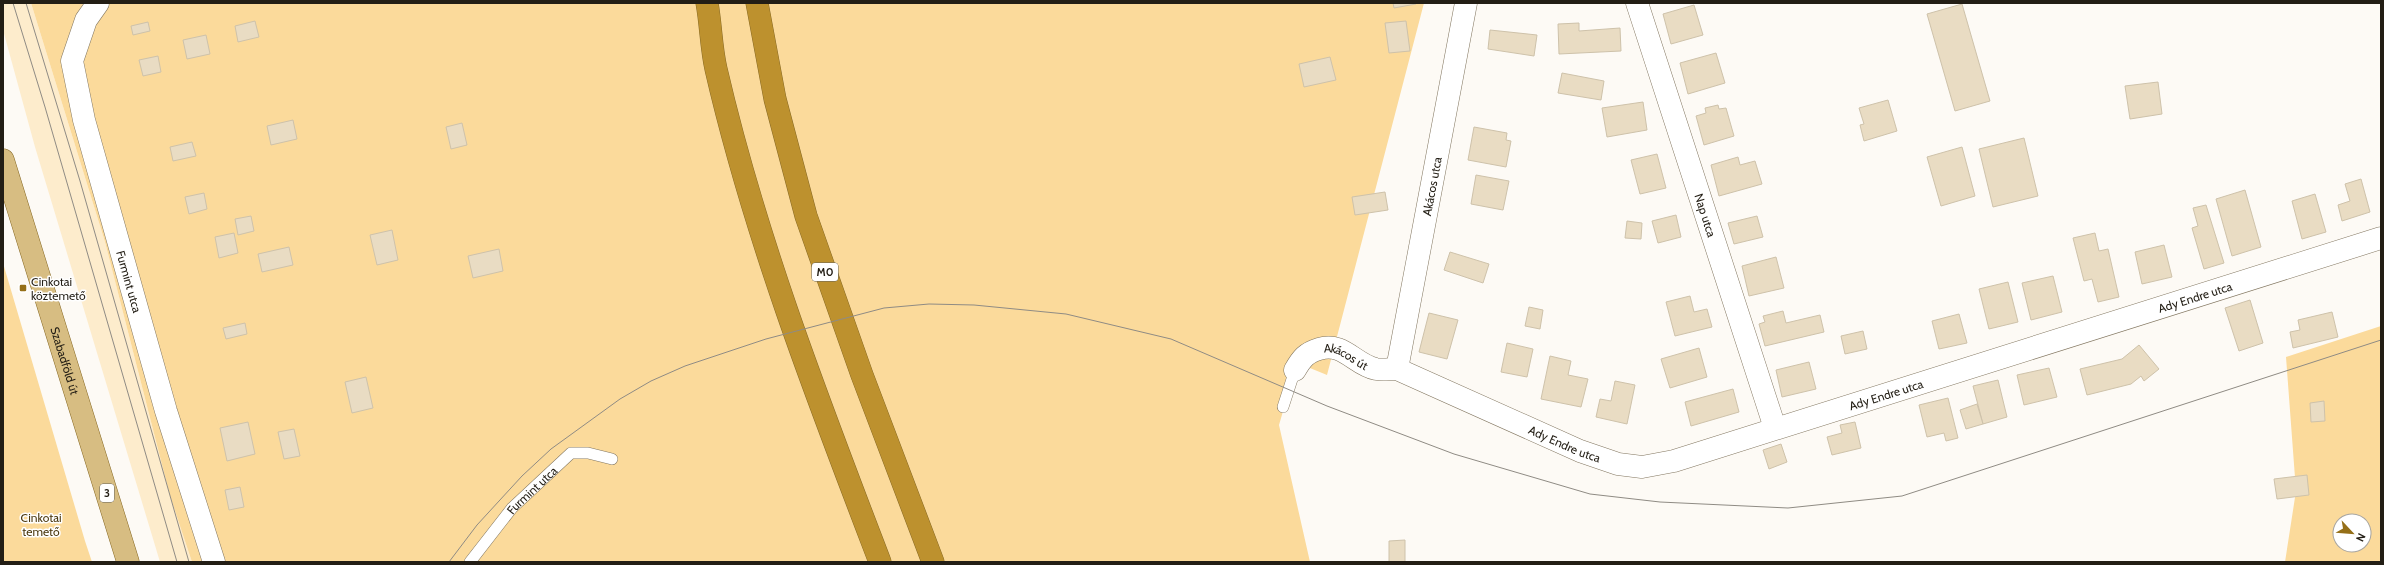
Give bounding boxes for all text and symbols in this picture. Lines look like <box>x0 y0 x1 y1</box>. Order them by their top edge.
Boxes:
street label: Akácos utca <box>1419 155 1444 217</box>
street label: Nap utca <box>1692 191 1720 239</box>
street label: Furmint utca <box>114 249 145 314</box>
road number: M0 <box>812 263 838 281</box>
place label: Cinkotai köztemető <box>31 274 86 303</box>
street label: Ady Endre utca <box>2156 278 2234 315</box>
marker: Cinkotai köztemető <box>18 283 28 293</box>
street label: Szabadföld út <box>48 325 83 396</box>
street label: Akácos út <box>1323 340 1371 373</box>
street label: Ady Endre utca <box>1847 375 1925 413</box>
street label: Ady Endre utca <box>1527 422 1603 465</box>
street label: Furmint utca <box>503 462 560 517</box>
road number: 3 <box>100 484 114 502</box>
park label: Cinkotai temető <box>21 510 62 539</box>
north arrow <box>2332 513 2372 553</box>
text: N <box>2353 531 2369 544</box>

